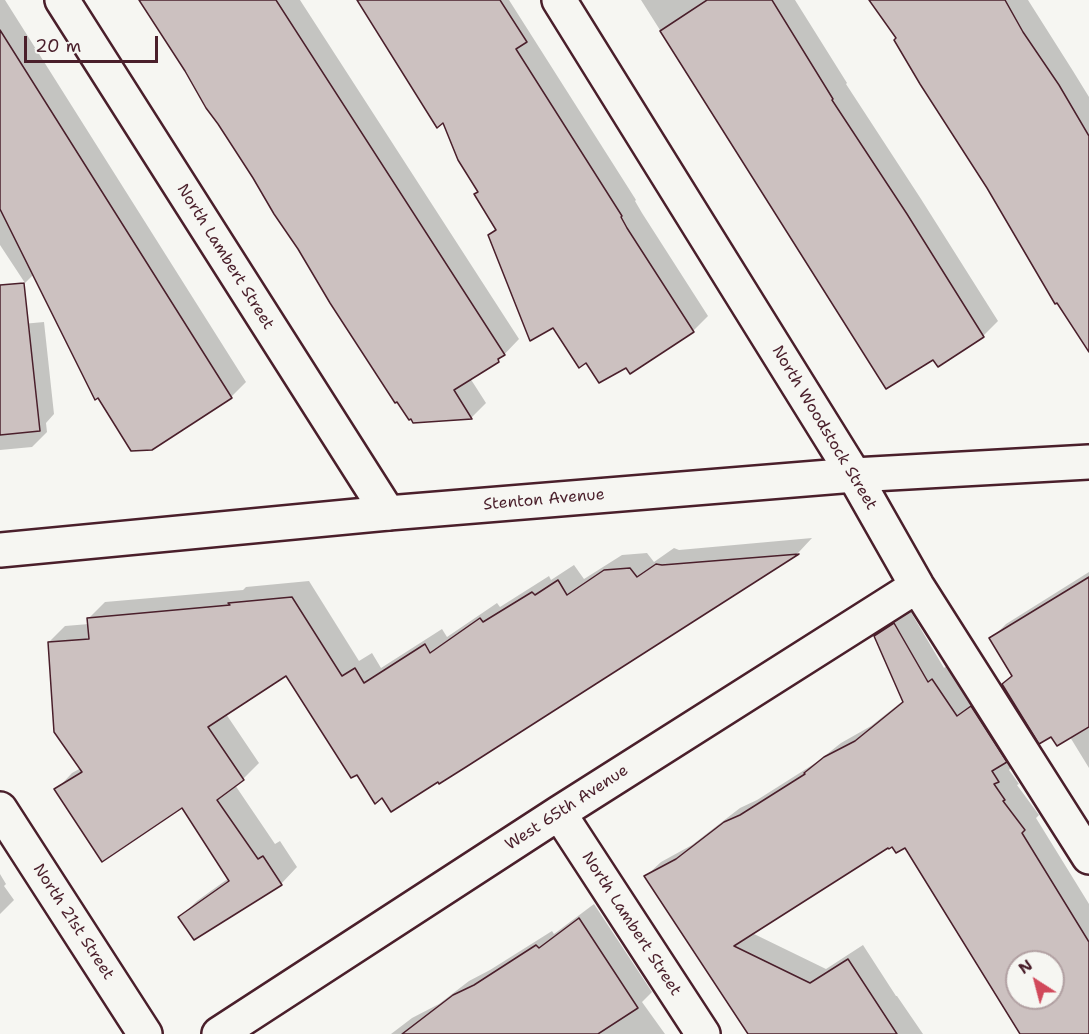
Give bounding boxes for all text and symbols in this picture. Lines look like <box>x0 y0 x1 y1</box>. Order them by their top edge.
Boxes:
scale bar <box>27 24 160 62</box>
text: 20 m <box>35 34 81 58</box>
street label: North Lambert Street <box>172 181 278 333</box>
street label: North Woodstock Street <box>767 342 881 514</box>
street label: Stenton Avenue <box>483 485 605 515</box>
street label: West 65th Avenue <box>502 761 632 855</box>
street label: North Lambert Street <box>577 848 685 1000</box>
street label: North 21st Street <box>28 860 118 984</box>
north arrow <box>1005 950 1065 1010</box>
text: N <box>1014 954 1037 979</box>

